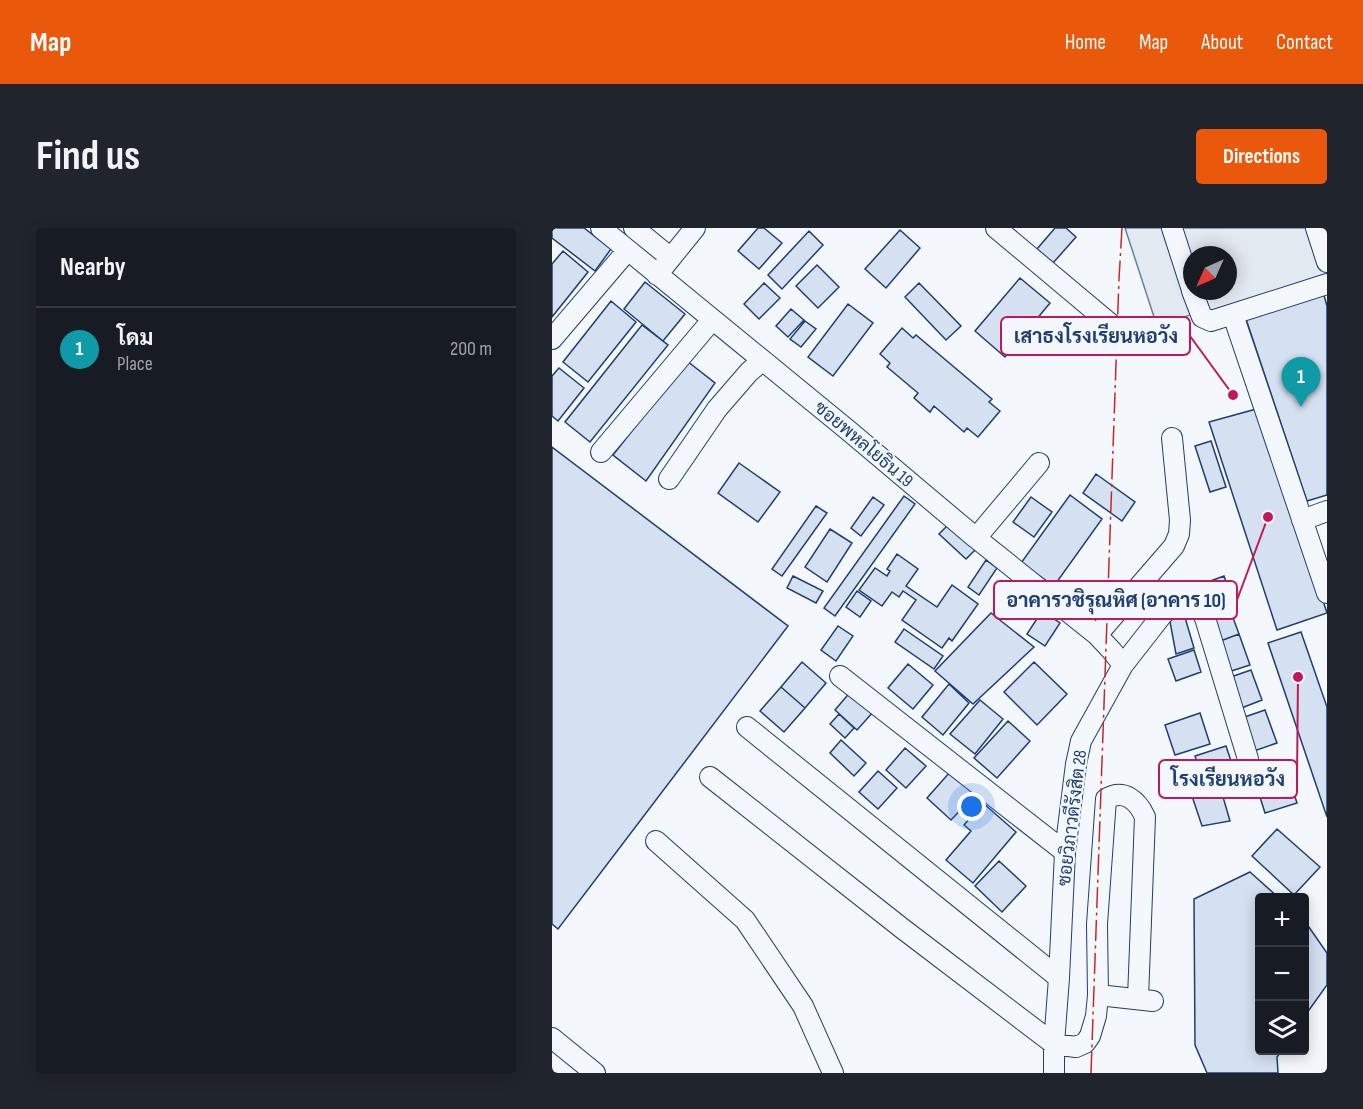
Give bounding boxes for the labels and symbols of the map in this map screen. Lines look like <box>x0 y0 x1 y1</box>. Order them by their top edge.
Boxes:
north arrow <box>1183 246 1237 300</box>
callout: เสาธงโรงเรียนหอวัง <box>1001 317 1190 355</box>
text: เสาธงโรงเรียนหอวัง <box>1014 322 1178 349</box>
pin: 1 <box>1282 358 1320 407</box>
street label: ซอยพหลโยธิน 19 <box>810 395 919 492</box>
callout: อาคารวชิรุณหิศ (อาคาร 10) <box>994 581 1237 619</box>
text: อาคารวชิรุณหิศ (อาคาร 10) <box>1006 588 1226 615</box>
street label: ซอยวิภาวดีรังสิต 28 <box>1051 748 1091 887</box>
callout: โรงเรียนหอวัง <box>1159 760 1297 798</box>
text: โรงเรียนหอวัง <box>1170 765 1285 792</box>
your location <box>957 792 986 821</box>

